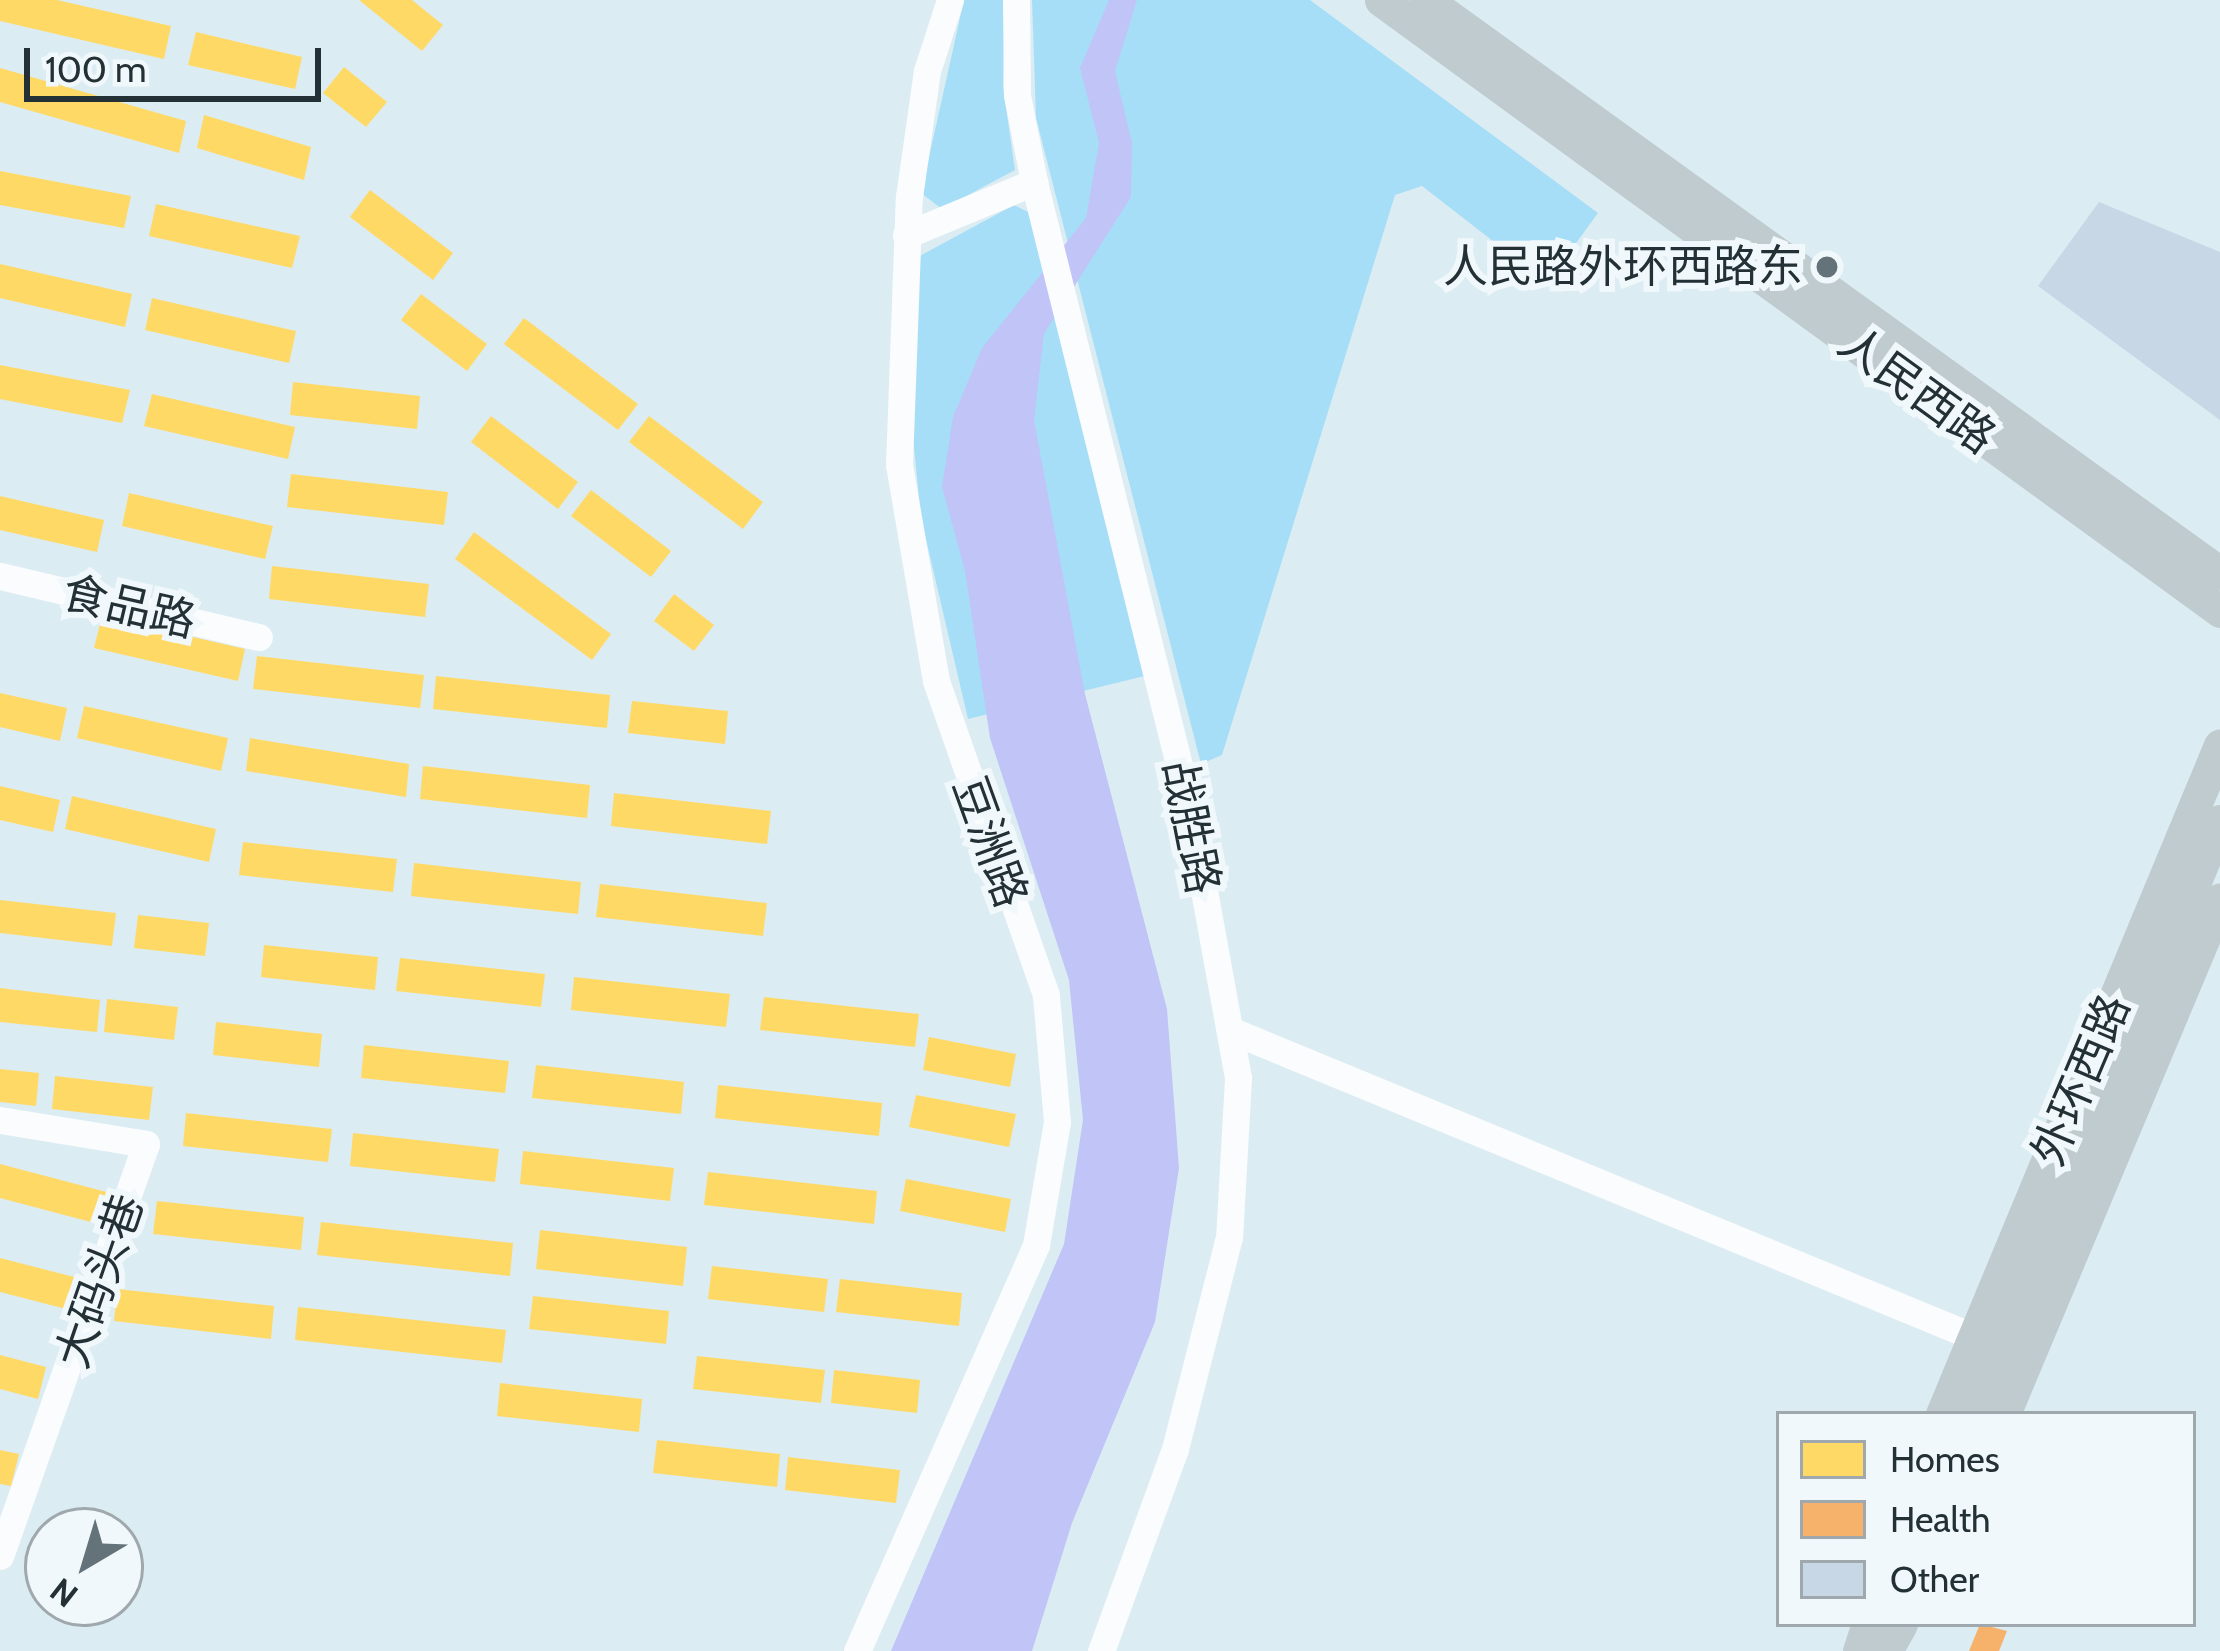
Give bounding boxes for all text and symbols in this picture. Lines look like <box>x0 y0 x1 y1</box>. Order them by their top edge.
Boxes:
scale bar <box>30 24 327 98</box>
text: 100 m <box>45 47 147 91</box>
place label: 人民路外环西路东 <box>1443 240 1803 294</box>
marker: 人民路外环西路东 <box>1814 254 1840 280</box>
street label: 人民西路 <box>1828 315 2006 465</box>
street label: 食品路 <box>57 566 201 648</box>
street label: 战胜路 <box>1152 756 1230 898</box>
street label: 豆洲路 <box>942 769 1038 915</box>
street label: 外环西路 <box>2021 987 2141 1173</box>
street label: 大码头巷 <box>45 1187 155 1375</box>
legend <box>1776 1411 2196 1627</box>
text: Homes <box>1890 1437 2000 1481</box>
text: Health <box>1890 1497 1991 1541</box>
north arrow <box>24 1507 144 1627</box>
text: Other <box>1890 1557 1979 1601</box>
text: N <box>42 1570 85 1616</box>

